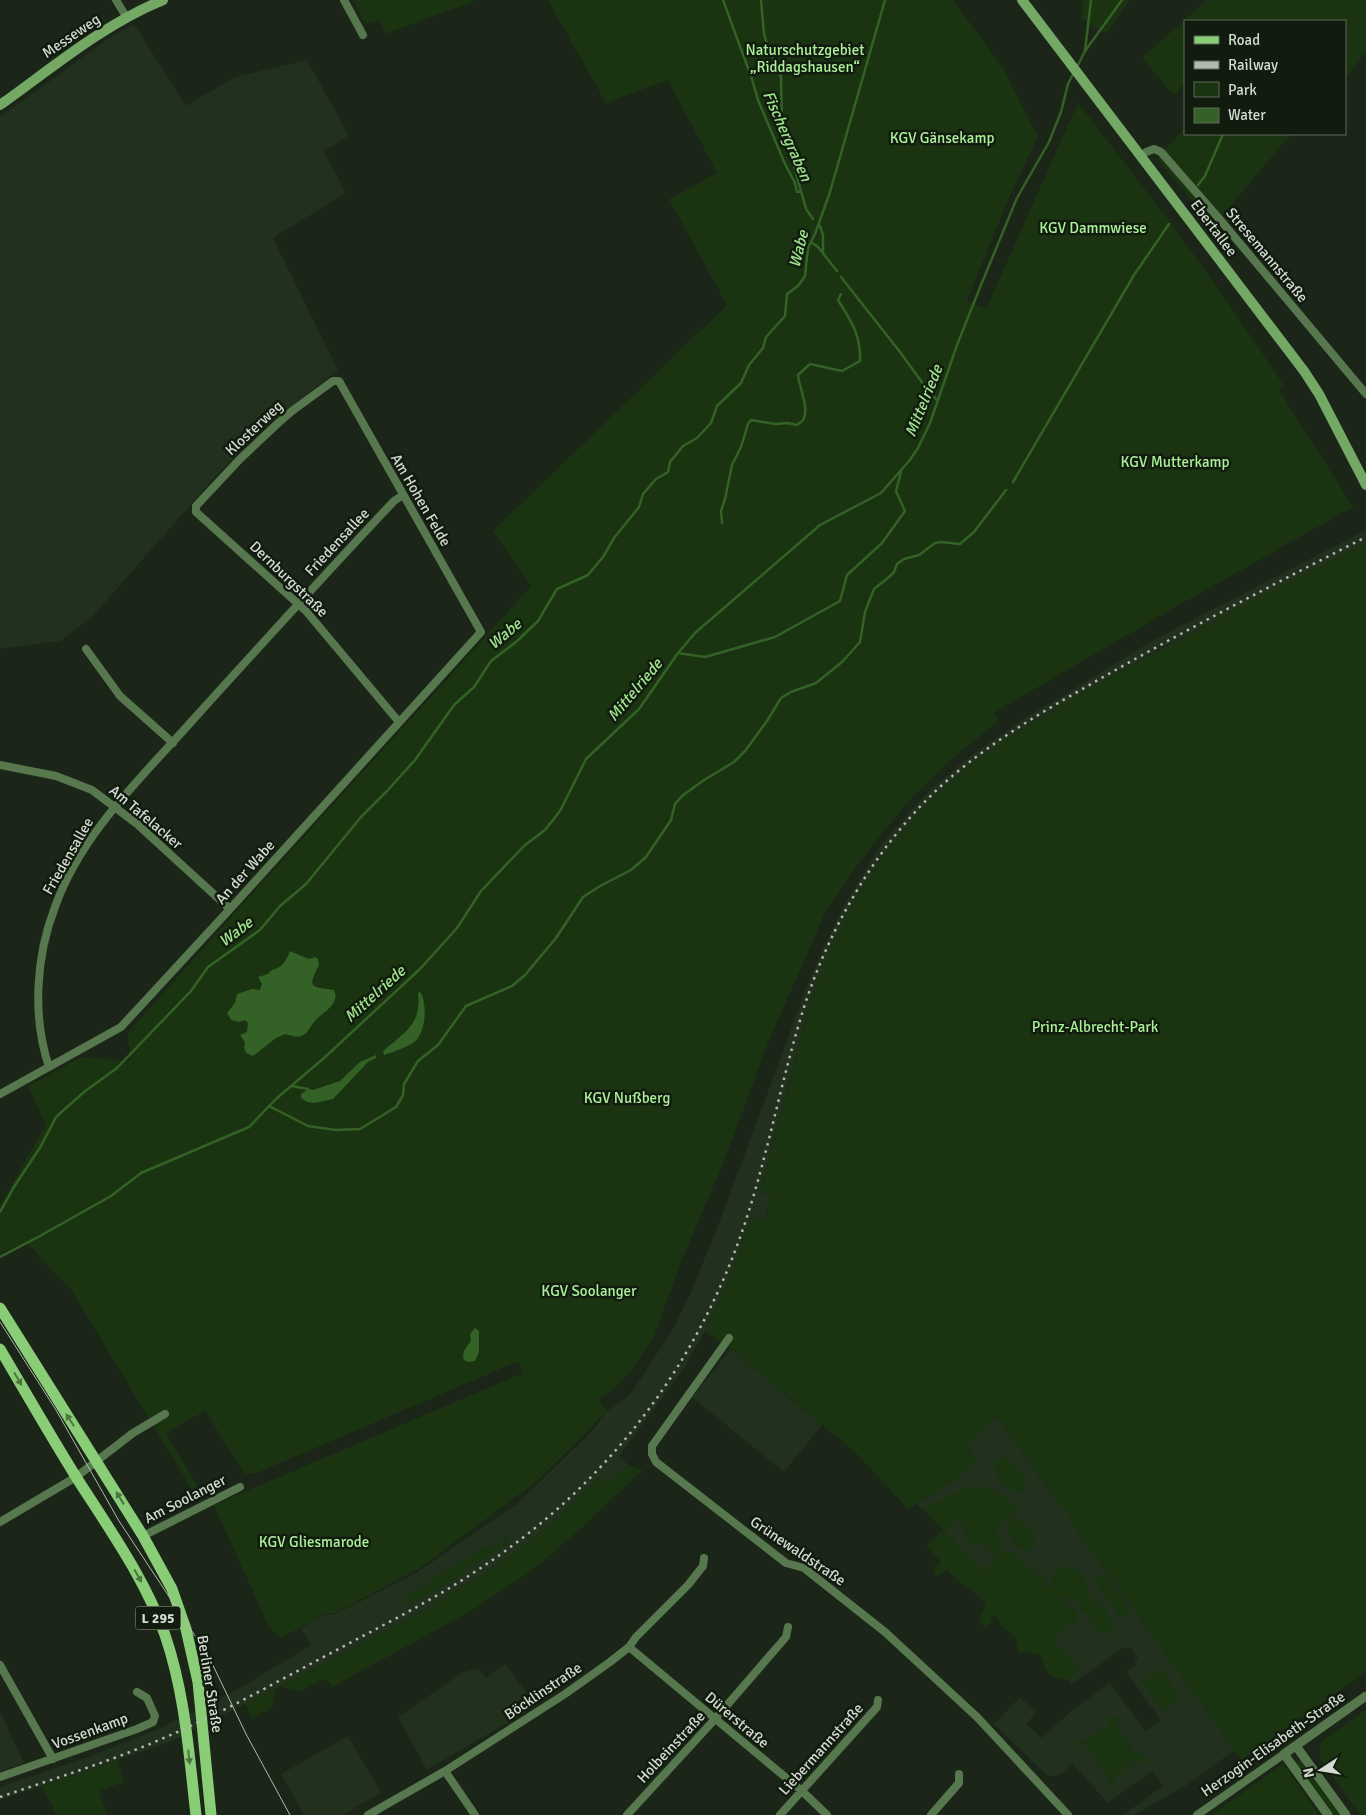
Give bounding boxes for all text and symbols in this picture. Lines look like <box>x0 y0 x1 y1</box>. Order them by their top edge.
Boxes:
street label: Messeweg <box>39 10 104 62</box>
legend <box>1184 20 1346 135</box>
text: Road <box>1228 31 1260 49</box>
park label: Naturschutzgebiet „Riddagshausen“ <box>746 41 864 76</box>
text: Railway <box>1228 56 1278 74</box>
text: Park <box>1228 81 1257 99</box>
water label: Fischergraben <box>758 88 816 186</box>
text: Water <box>1228 106 1266 124</box>
park label: KGV Gänsekamp <box>890 129 994 147</box>
street label: Ebertallee <box>1187 196 1241 260</box>
street label: Stresemannstraße <box>1222 204 1312 306</box>
park label: KGV Dammwiese <box>1039 219 1147 237</box>
water label: Wabe <box>785 227 813 270</box>
water label: Mittelriede <box>901 361 948 440</box>
street label: Klosterweg <box>221 397 287 459</box>
street label: Am Hohen Felde <box>387 450 455 550</box>
park label: KGV Mutterkamp <box>1121 453 1230 471</box>
street label: Friedensallee <box>301 504 373 580</box>
street label: Dernburgstraße <box>246 537 332 621</box>
water label: Wabe <box>484 614 527 654</box>
water label: Mittelriede <box>603 654 668 726</box>
street label: Am Tafelacker <box>106 781 187 853</box>
street label: Friedensallee <box>39 814 97 898</box>
street label: An der Wabe <box>211 836 279 908</box>
water label: Wabe <box>215 912 258 951</box>
water label: Mittelriede <box>340 961 411 1027</box>
park label: Prinz-Albrecht-Park <box>1032 1018 1159 1036</box>
park label: KGV Nußberg <box>584 1089 670 1107</box>
park label: KGV Soolanger <box>541 1282 637 1300</box>
one-way arrow <box>13 1372 22 1385</box>
one-way arrow <box>65 1413 75 1426</box>
street label: Am Soolanger <box>141 1470 229 1527</box>
one-way arrow <box>115 1492 124 1505</box>
street label: Grünewaldstraße <box>747 1512 849 1590</box>
park label: KGV Gliesmarode <box>259 1533 369 1551</box>
one-way arrow <box>134 1569 143 1582</box>
road number: L 295 <box>136 1606 180 1630</box>
street label: Berliner Straße <box>193 1634 227 1734</box>
street label: Böcklinstraße <box>501 1658 585 1724</box>
street label: Herzogin-Elisabeth-Straße <box>1198 1687 1348 1801</box>
street label: Dürerstraße <box>701 1688 773 1752</box>
street label: Liebermannstraße <box>775 1699 867 1799</box>
street label: Holbeinstraße <box>633 1707 709 1787</box>
street label: Vossenkamp <box>50 1709 130 1753</box>
north arrow <box>1296 1745 1346 1795</box>
one-way arrow <box>185 1749 193 1765</box>
text: N <box>1299 1766 1318 1779</box>

